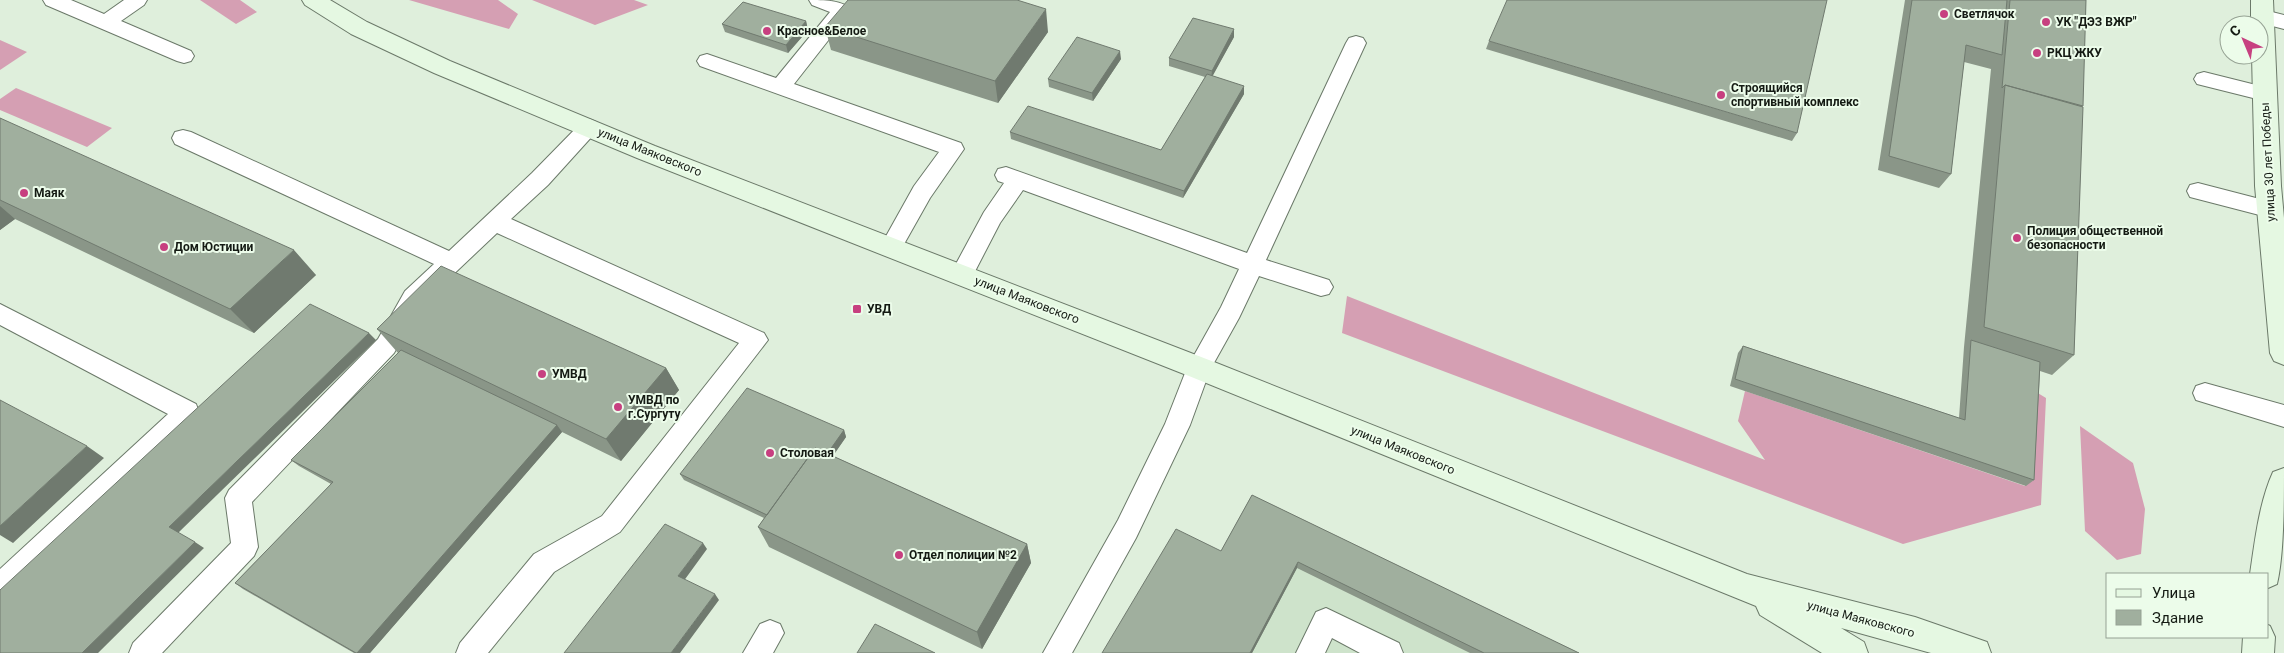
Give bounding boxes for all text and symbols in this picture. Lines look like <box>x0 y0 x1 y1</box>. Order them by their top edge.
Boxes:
place label: Светлячок <box>1954 7 2015 21</box>
marker: Светлячок <box>1938 8 1950 20</box>
place label: УК "ДЭЗ ВЖР" <box>2056 15 2137 29</box>
north arrow <box>2219 15 2269 65</box>
marker: УК "ДЭЗ ВЖР" <box>2040 16 2052 28</box>
text: С <box>2226 22 2244 40</box>
place label: Красное&Белое <box>777 24 867 38</box>
marker: Красное&Белое <box>761 25 773 37</box>
place label: РКЦ ЖКУ <box>2047 46 2102 60</box>
marker: РКЦ ЖКУ <box>2031 47 2043 59</box>
place label: Строящийся спортивный комплекс <box>1731 81 1859 109</box>
marker: Строящийся спортивный комплекс <box>1715 89 1727 101</box>
street label: улица 30 лет Победы <box>2258 102 2278 222</box>
street label: улица Маяковского <box>596 125 704 179</box>
place label: Маяк <box>34 186 65 200</box>
marker: Маяк <box>18 187 30 199</box>
place label: Полиция общественной безопасности <box>2027 224 2163 252</box>
marker: Полиция общественной безопасности <box>2011 232 2023 244</box>
place label: Дом Юстиции <box>174 240 253 254</box>
marker: Дом Юстиции <box>158 241 170 253</box>
street label: улица Маяковского <box>973 274 1081 326</box>
place label: УВД <box>867 302 891 316</box>
marker: УВД <box>851 303 863 315</box>
place label: УМВД <box>552 367 587 381</box>
marker: УМВД <box>536 368 548 380</box>
place label: УМВД по г.Сургуту <box>628 393 681 421</box>
marker: УМВД по г.Сургуту <box>612 401 624 413</box>
street label: улица Маяковского <box>1349 423 1457 477</box>
place label: Столовая <box>780 446 834 460</box>
marker: Столовая <box>764 447 776 459</box>
place label: Отдел полиции №2 <box>909 548 1017 562</box>
marker: Отдел полиции №2 <box>893 549 905 561</box>
legend <box>2106 573 2269 638</box>
text: Улица <box>2152 584 2195 602</box>
street label: улица Маяковского <box>1806 598 1916 640</box>
text: Здание <box>2152 609 2203 627</box>

